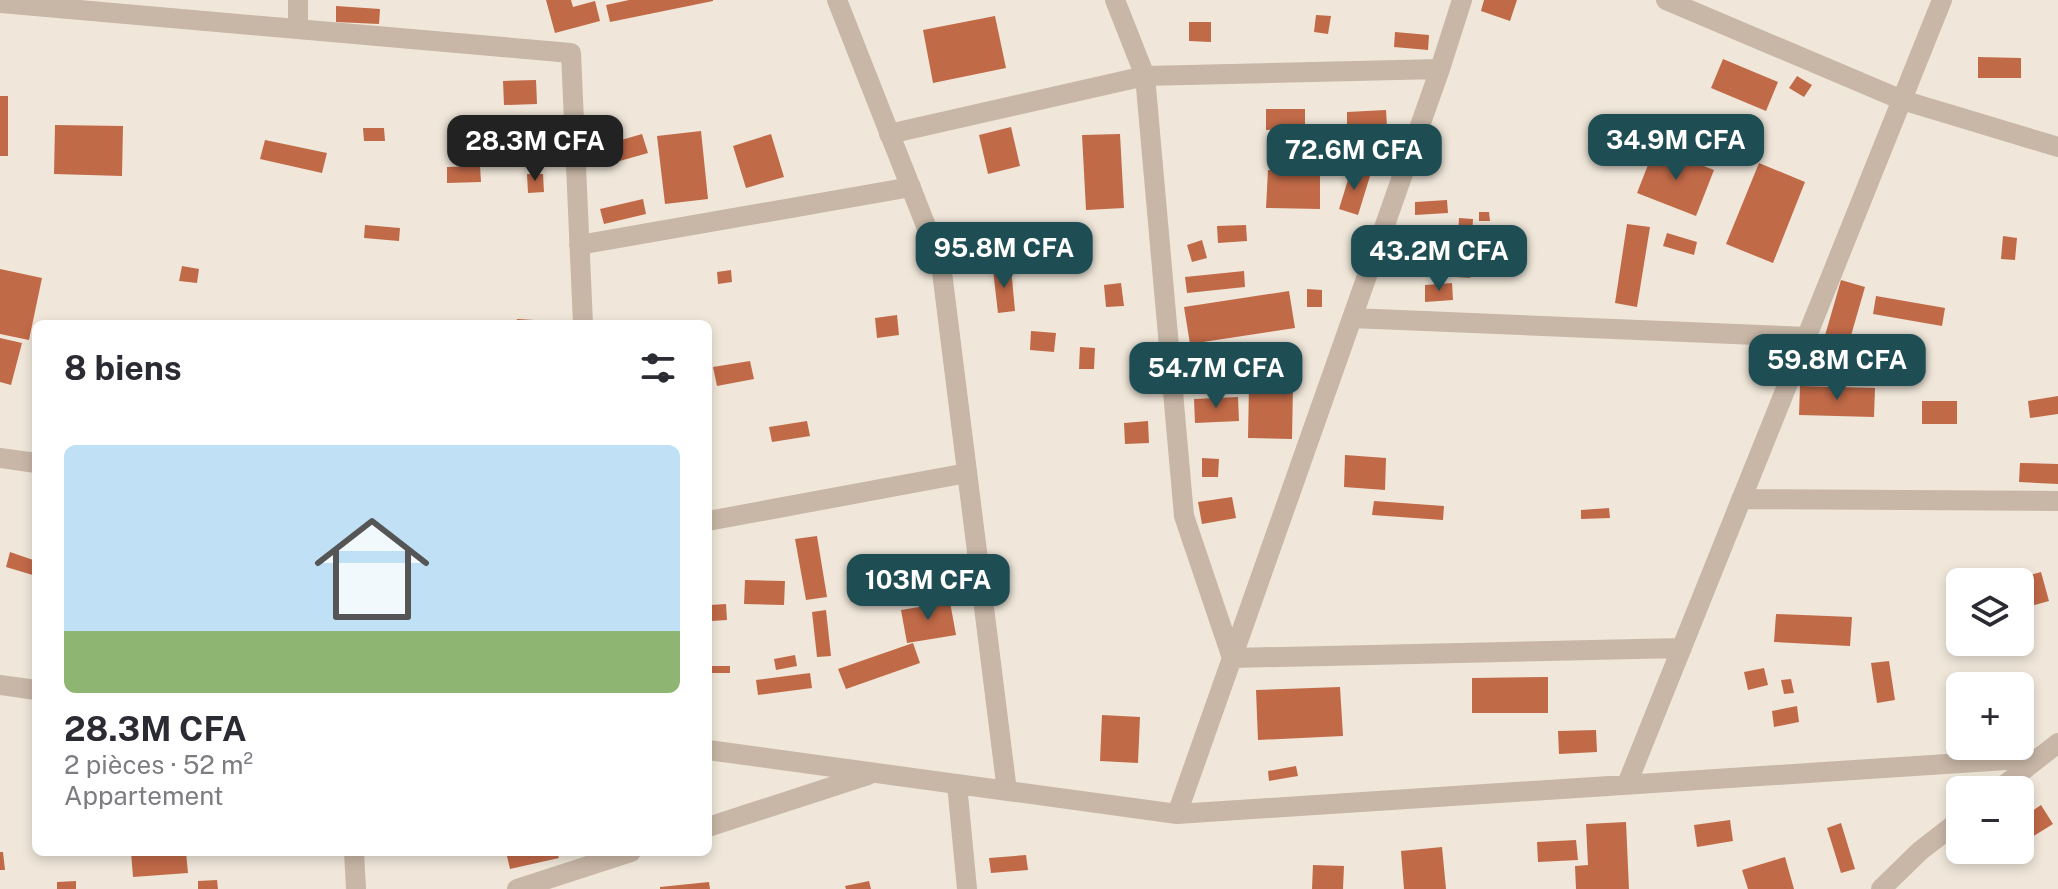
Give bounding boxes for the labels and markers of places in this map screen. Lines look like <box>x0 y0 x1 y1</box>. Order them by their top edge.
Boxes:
pin: 34.9M CFA <box>1584 114 1768 182</box>
pin: 28.3M CFA <box>443 115 627 183</box>
pin: 72.6M CFA <box>1262 124 1446 192</box>
pin: 95.8M CFA <box>912 222 1096 290</box>
pin: 43.2M CFA <box>1347 225 1531 293</box>
pin: 59.8M CFA <box>1745 334 1929 402</box>
pin: 54.7M CFA <box>1124 342 1308 410</box>
pin: 103M CFA <box>845 554 1011 622</box>

